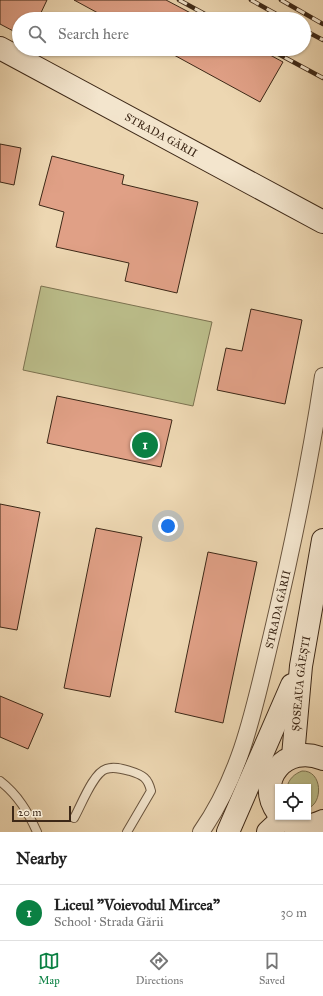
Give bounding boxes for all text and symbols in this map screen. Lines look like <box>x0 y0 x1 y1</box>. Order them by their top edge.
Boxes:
search box <box>12 12 311 56</box>
icon: search <box>26 23 48 45</box>
text: Search here <box>58 25 129 43</box>
street label: STRADA GĂRII <box>123 110 200 160</box>
pin: 1 <box>132 430 158 460</box>
your location <box>158 516 178 536</box>
street label: STRADA GĂRII <box>262 569 293 650</box>
street label: ȘOSEAUA GĂEȘTI <box>289 634 313 732</box>
map controls <box>275 784 311 820</box>
button: locate <box>275 784 311 820</box>
scale bar <box>12 804 71 823</box>
text: 20 m <box>18 806 41 819</box>
text: Nearby <box>16 848 67 869</box>
text: Liceul "Voievodul Mircea" <box>54 896 220 914</box>
text: 1 <box>26 905 32 921</box>
text: 30 m <box>281 905 307 921</box>
text: School · Strada Gării <box>54 914 164 930</box>
tab: Map <box>38 950 60 987</box>
tab: Directions <box>136 950 183 987</box>
tab: Saved <box>259 950 285 987</box>

